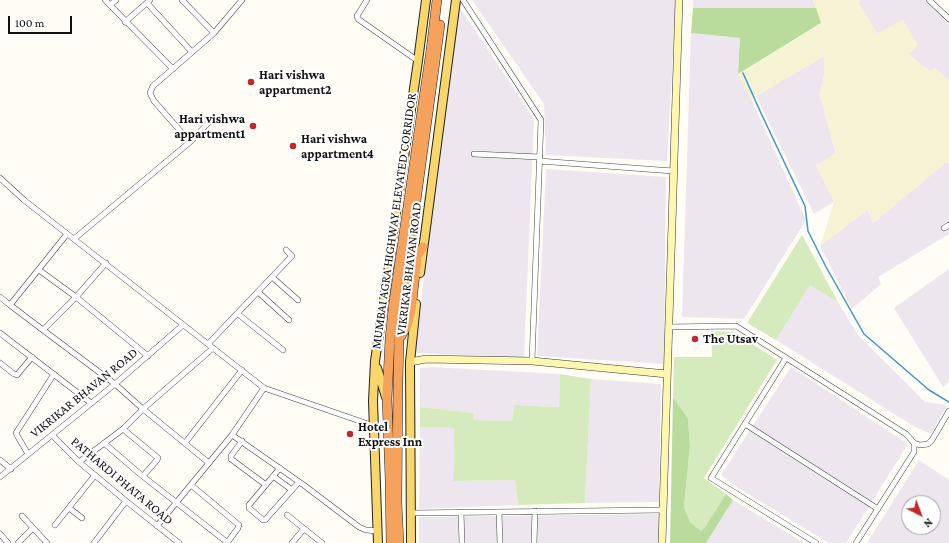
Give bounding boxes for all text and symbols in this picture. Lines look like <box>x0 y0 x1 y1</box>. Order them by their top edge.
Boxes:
scale bar <box>10 8 74 34</box>
text: 100 m <box>15 16 44 30</box>
place label: Hari vishwa appartment2 <box>259 67 332 98</box>
marker: Hari vishwa appartment2 <box>246 77 256 87</box>
street label: MUMBAI AGRA HIGHWAY ELEVATED CORRIDOR <box>368 92 420 350</box>
place label: Hari vishwa appartment1 <box>174 111 245 142</box>
marker: Hari vishwa appartment1 <box>248 121 258 131</box>
place label: Hari vishwa appartment4 <box>301 131 374 162</box>
marker: Hari vishwa appartment4 <box>288 141 298 151</box>
street label: VIKRIKAR BHAVAN ROAD <box>393 202 425 336</box>
place label: The Utsav <box>703 331 758 347</box>
marker: The Utsav <box>690 334 700 344</box>
street label: VIKRIKAR BHAVAN ROAD <box>27 345 141 441</box>
place label: Hotel Express Inn <box>358 419 422 450</box>
marker: Hotel Express Inn <box>345 429 355 439</box>
street label: PATHARDI PHATA ROAD <box>68 434 176 528</box>
north arrow <box>901 495 941 535</box>
text: N <box>922 516 935 530</box>

